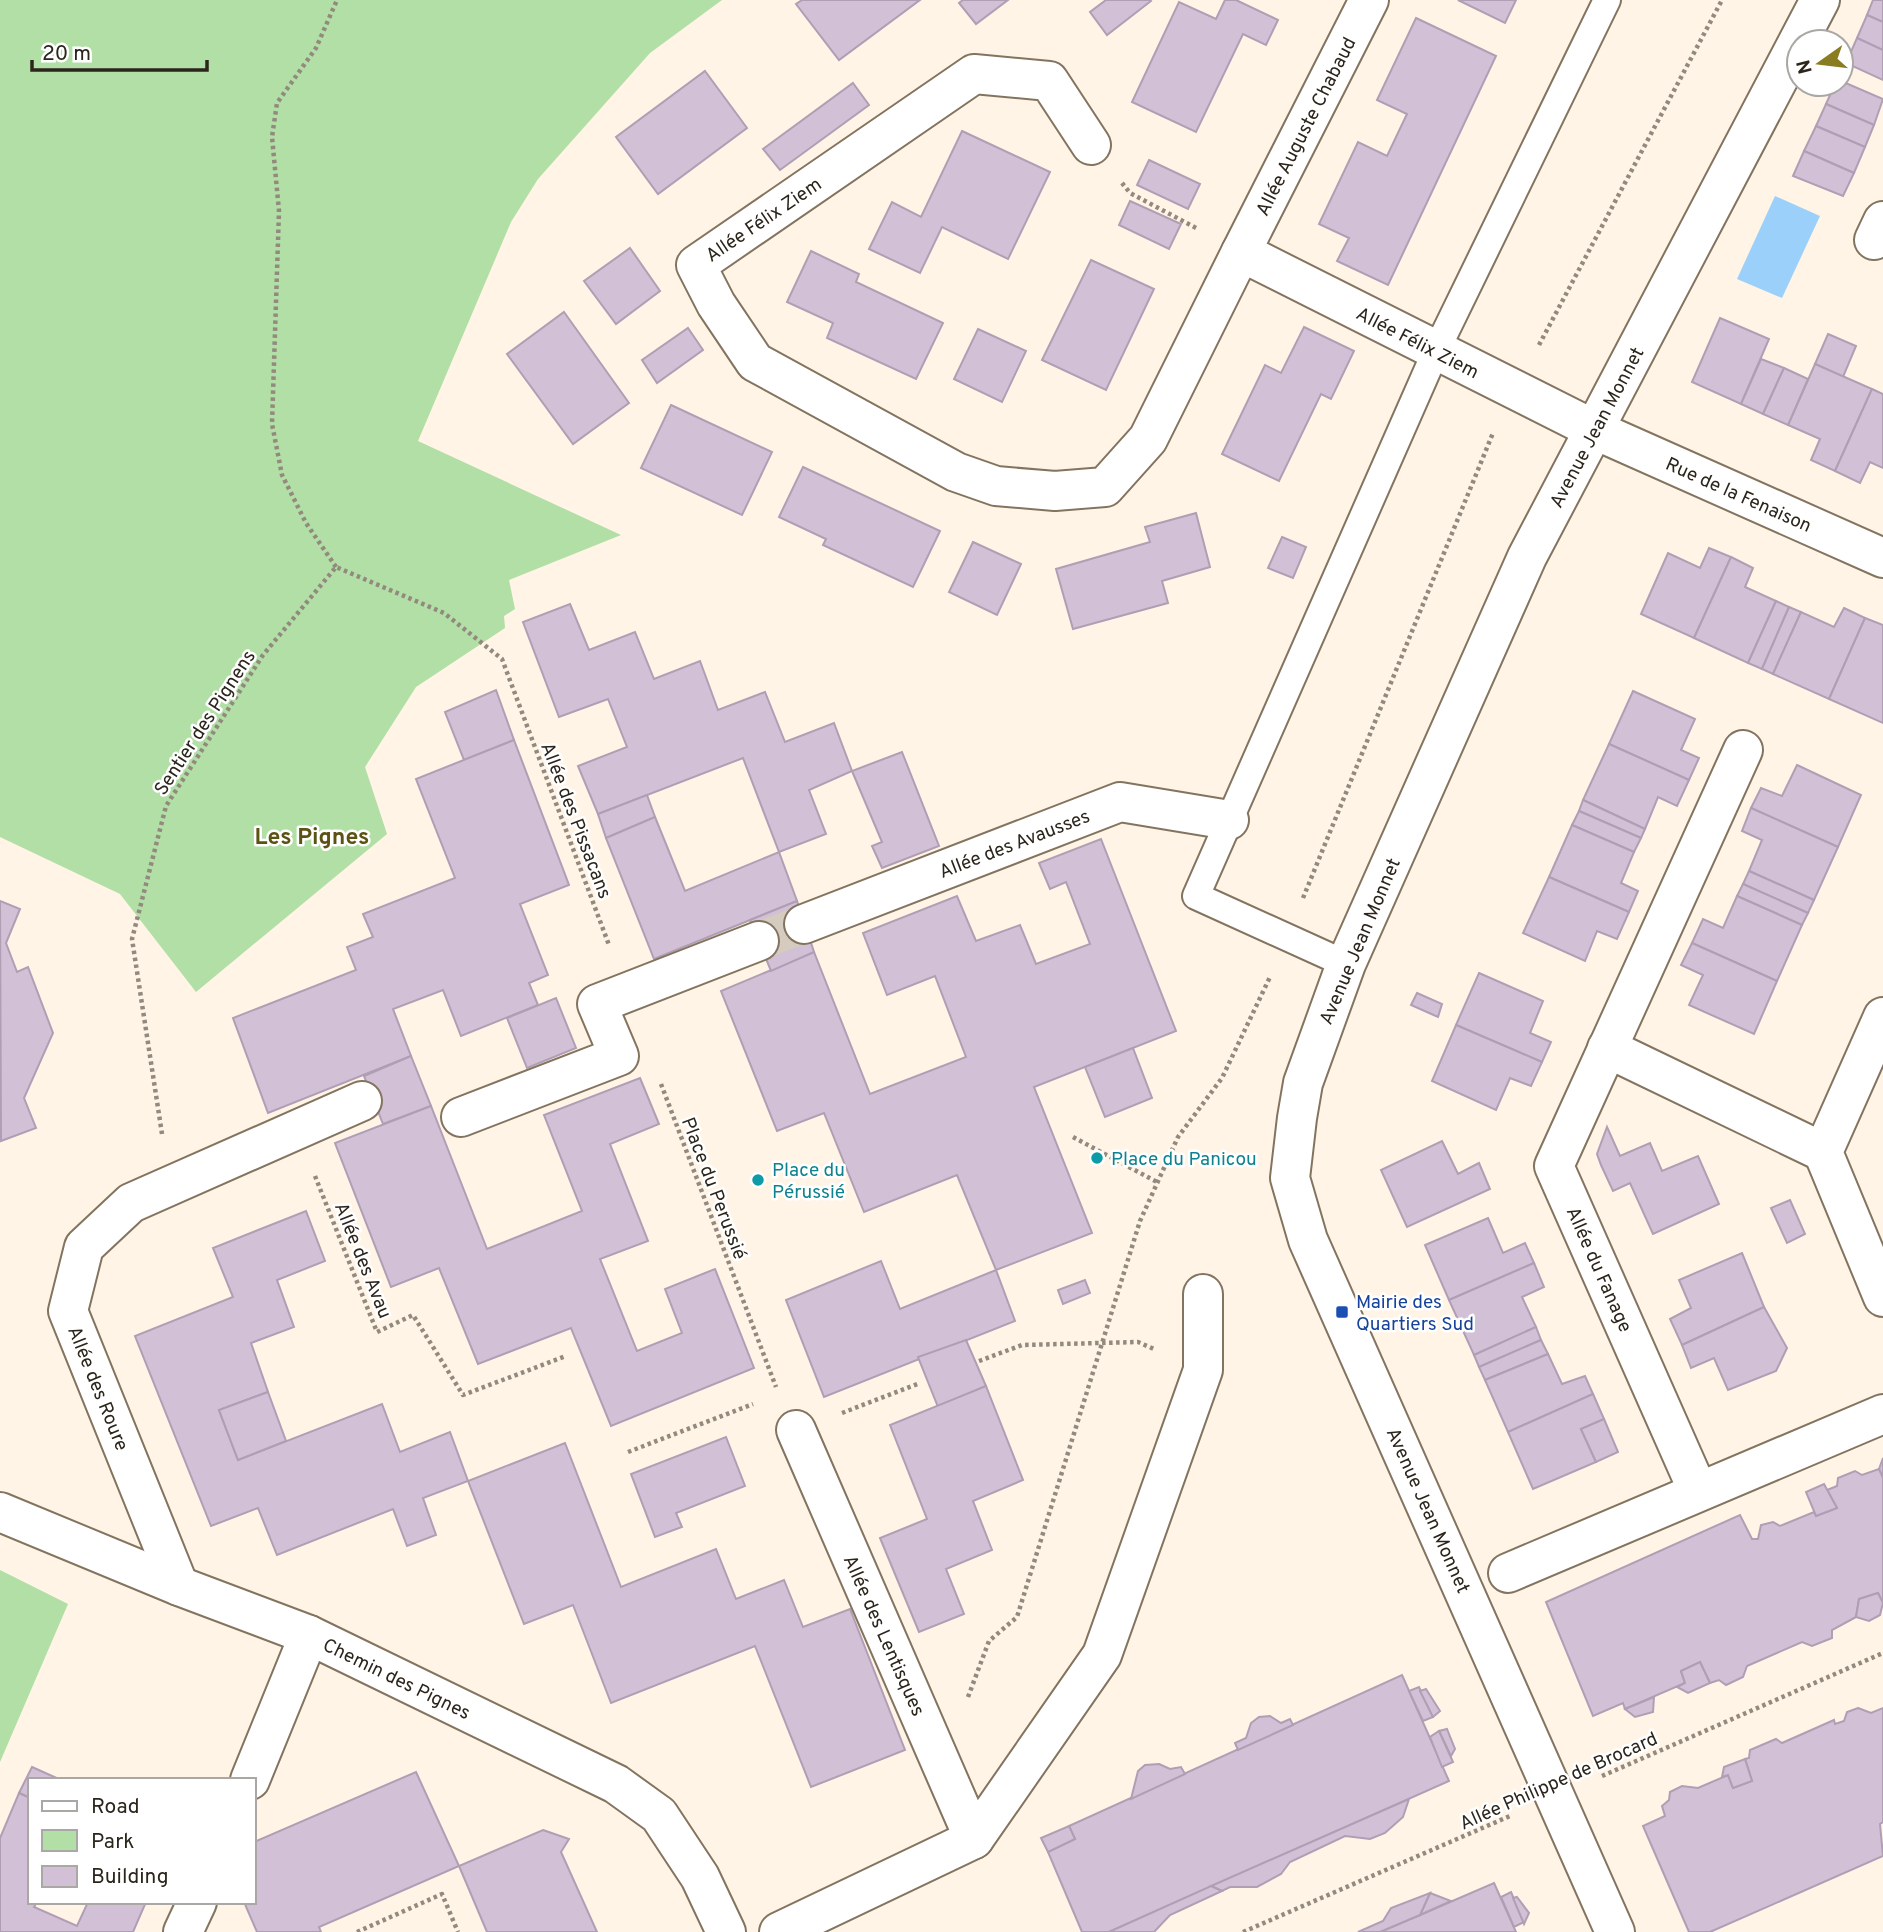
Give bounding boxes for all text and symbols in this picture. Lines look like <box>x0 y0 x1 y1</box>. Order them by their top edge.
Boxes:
scale bar <box>32 28 206 72</box>
north arrow <box>1785 28 1855 98</box>
street label: Allée Auguste Chabaud <box>1251 33 1362 220</box>
text: 20 m <box>42 41 91 68</box>
text: N <box>1792 57 1819 76</box>
street label: Allée Félix Ziem <box>701 173 827 268</box>
street label: Allée Félix Ziem <box>1352 302 1483 385</box>
street label: Avenue Jean Monnet <box>1545 343 1650 513</box>
street label: Rue de la Fenaison <box>1661 453 1815 539</box>
street label: Sentier des Pignens <box>150 646 262 800</box>
street label: Allée des Pissacans <box>534 739 616 902</box>
street label: Allée des Avausses <box>936 805 1094 885</box>
district label: Les Pignes <box>255 824 369 853</box>
street label: Avenue Jean Monnet <box>1315 855 1407 1029</box>
street label: Place du Perussié <box>675 1114 751 1263</box>
place label: Place du Panicou <box>1111 1148 1257 1172</box>
marker: Place du Panicou <box>1089 1150 1105 1166</box>
place label: Place du Pérussié <box>772 1159 845 1205</box>
marker: Place du Pérussié <box>750 1172 766 1188</box>
street label: Allée des Avau <box>328 1199 396 1322</box>
street label: Allée du Fanage <box>1560 1203 1637 1336</box>
place label: Mairie des Quartiers Sud <box>1356 1291 1474 1337</box>
marker: Mairie des Quartiers Sud <box>1334 1304 1350 1320</box>
street label: Allée des Roure <box>61 1323 133 1455</box>
street label: Avenue Jean Monnet <box>1380 1424 1475 1597</box>
street label: Allée des Lentisques <box>837 1552 929 1720</box>
street label: Chemin des Pignes <box>318 1634 474 1726</box>
street label: Allée Philippe de Brocard <box>1456 1727 1662 1836</box>
legend <box>28 1778 256 1904</box>
text: Road <box>91 1794 140 1821</box>
text: Park <box>91 1829 134 1856</box>
text: Building <box>91 1864 169 1891</box>

